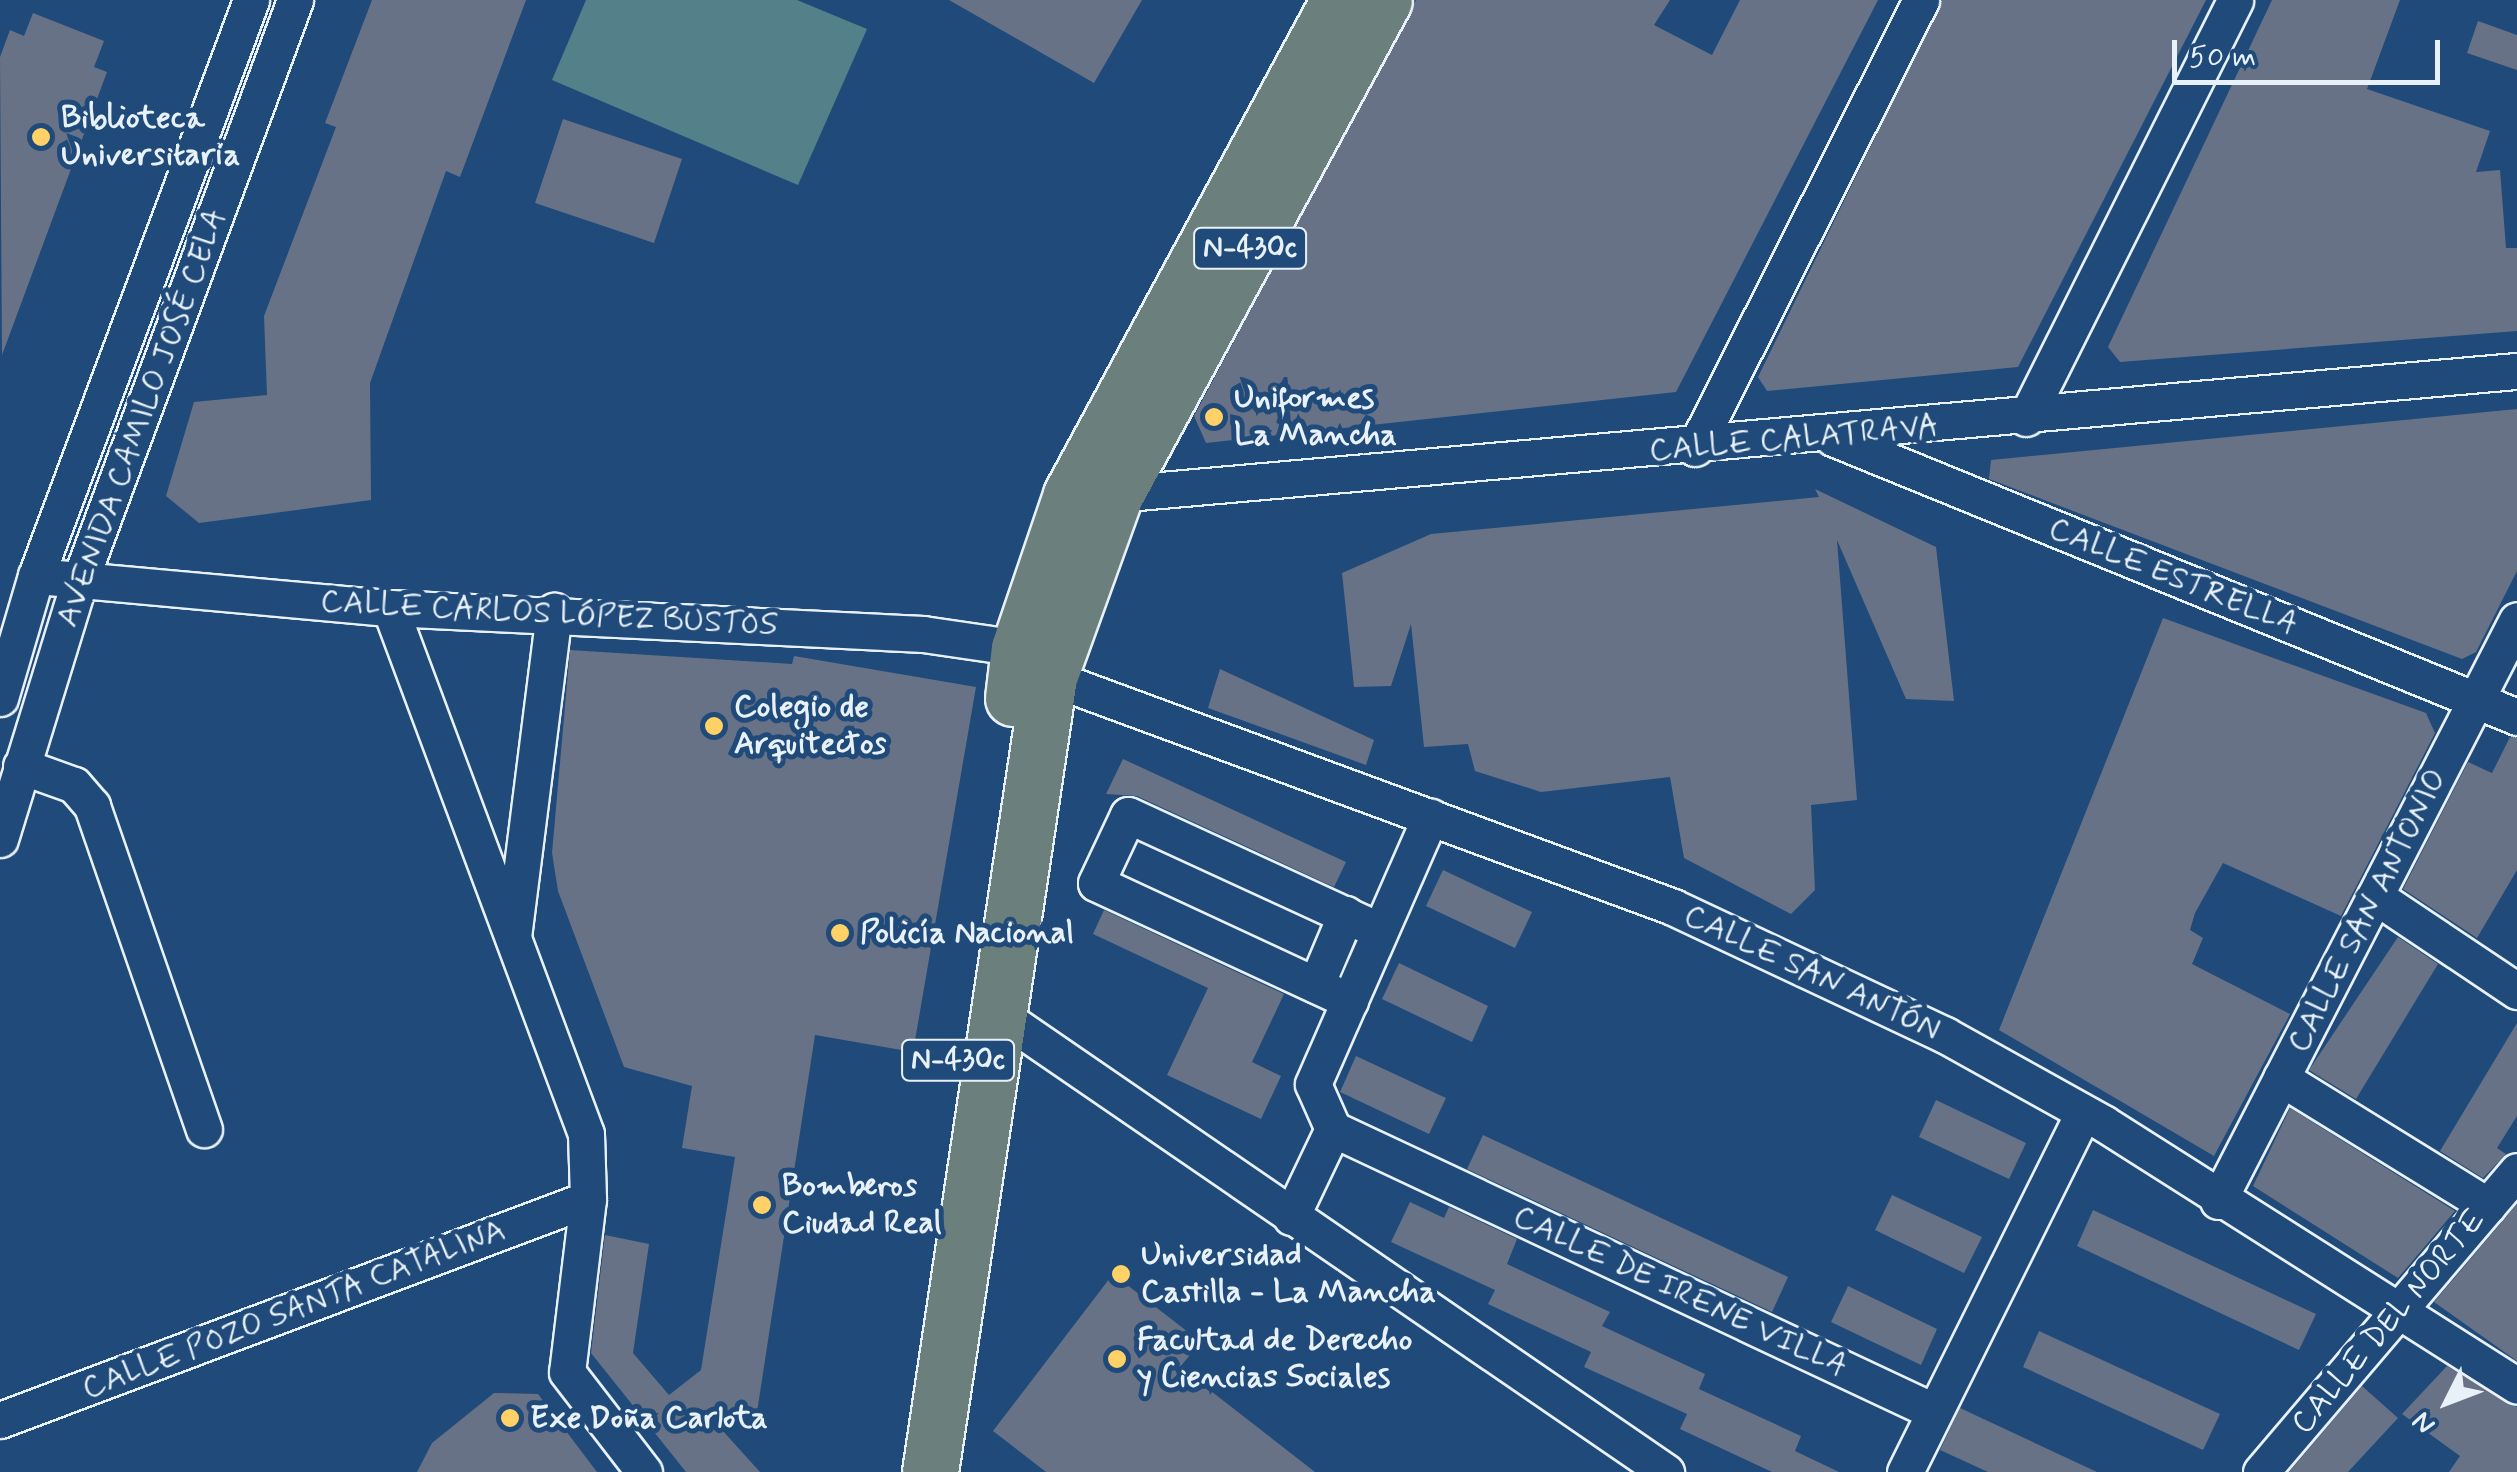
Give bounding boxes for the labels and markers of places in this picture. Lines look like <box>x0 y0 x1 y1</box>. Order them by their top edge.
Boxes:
place label: Biblioteca Universitaria <box>61 100 240 175</box>
marker: Biblioteca Universitaria <box>30 126 52 148</box>
place label: Uniformes La Mancha <box>1234 380 1389 455</box>
marker: Uniformes La Mancha <box>1203 406 1225 428</box>
place label: Colegio de Arquitectos <box>734 689 886 764</box>
marker: Colegio de Arquitectos <box>703 715 725 737</box>
place label: Policía Nacional <box>860 914 1076 952</box>
marker: Policía Nacional <box>829 922 851 944</box>
place label: Bomberos Ciudad Real <box>782 1168 942 1243</box>
marker: Bomberos Ciudad Real <box>751 1194 773 1216</box>
place label: Universidad Castilla - La Mancha <box>1141 1237 1428 1312</box>
marker: Universidad Castilla - La Mancha <box>1110 1263 1132 1285</box>
place label: Facultad de Derecho y Ciencias Sociales <box>1137 1322 1411 1397</box>
marker: Facultad de Derecho y Ciencias Sociales <box>1106 1348 1128 1370</box>
place label: Exe Doña Carlota <box>530 1399 775 1437</box>
marker: Exe Doña Carlota <box>499 1407 521 1429</box>

